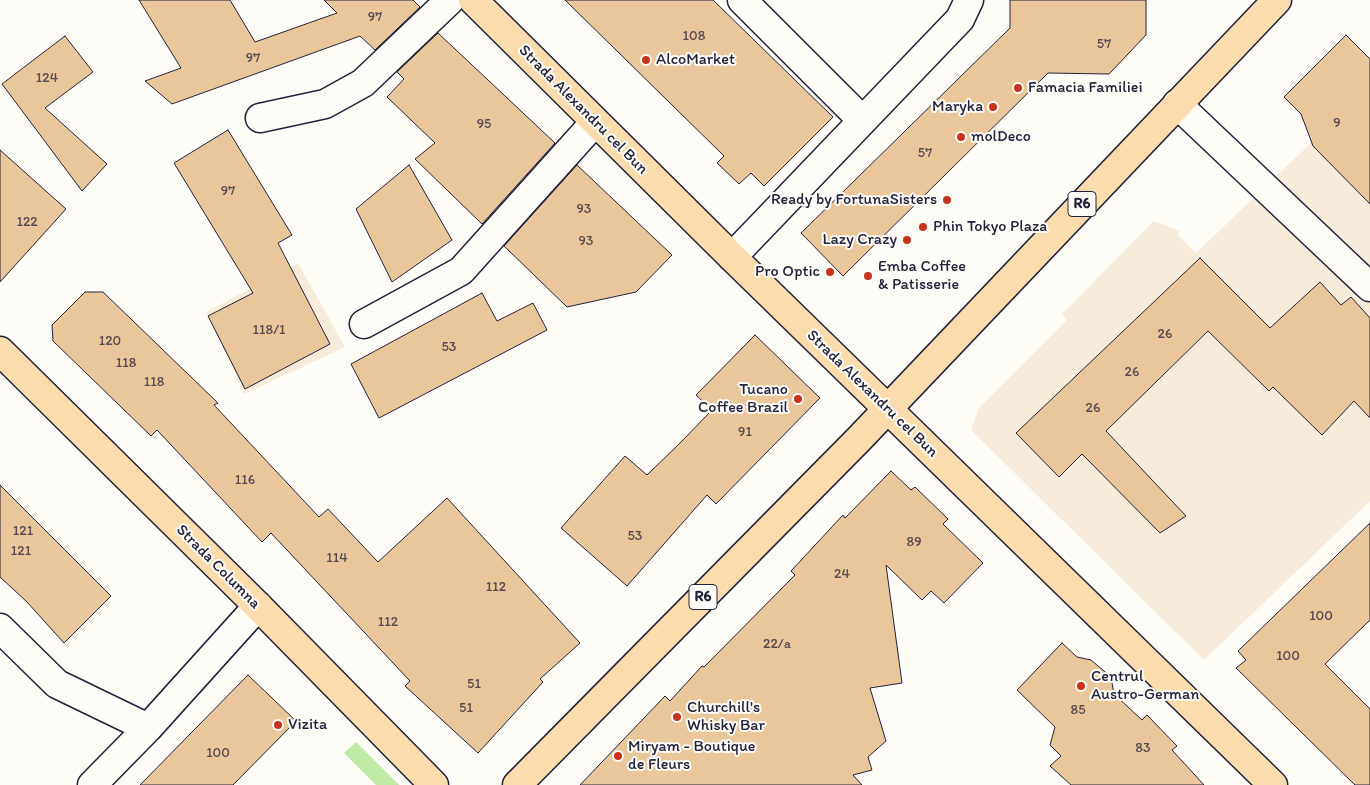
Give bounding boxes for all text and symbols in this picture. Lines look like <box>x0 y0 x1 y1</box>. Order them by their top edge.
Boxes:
house number: 97 <box>368 9 382 25</box>
house number: 108 <box>683 28 705 44</box>
house number: 57 <box>1097 36 1111 52</box>
street label: Strada Alexandru cel Bun <box>514 41 652 179</box>
house number: 97 <box>246 50 260 66</box>
place label: AlcoMarket <box>656 50 735 70</box>
marker: AlcoMarket <box>640 54 652 66</box>
house number: 124 <box>36 70 58 86</box>
place label: Famacia Familiei <box>1028 78 1142 98</box>
marker: Famacia Familiei <box>1012 82 1024 94</box>
place label: Maryka <box>932 97 983 117</box>
marker: Maryka <box>987 101 999 113</box>
house number: 9 <box>1333 115 1341 131</box>
house number: 95 <box>477 116 491 132</box>
place label: molDeco <box>971 127 1031 147</box>
marker: molDeco <box>955 131 967 143</box>
house number: 57 <box>918 145 932 161</box>
house number: 97 <box>221 183 235 199</box>
place label: Ready by FortunaSisters <box>771 190 937 210</box>
road number: R6 <box>1068 192 1096 216</box>
marker: Ready by FortunaSisters <box>941 194 953 206</box>
house number: 93 <box>577 201 591 217</box>
house number: 122 <box>16 214 38 230</box>
place label: Phin Tokyo Plaza <box>933 217 1047 237</box>
marker: Phin Tokyo Plaza <box>917 221 929 233</box>
place label: Lazy Crazy <box>822 230 897 250</box>
house number: 93 <box>579 233 593 249</box>
marker: Lazy Crazy <box>901 234 913 246</box>
place label: Emba Coffee & Patisserie <box>878 257 966 295</box>
place label: Pro Optic <box>755 262 820 282</box>
marker: Pro Optic <box>824 266 836 278</box>
marker: Emba Coffee & Patisserie <box>862 270 874 282</box>
house number: 118/1 <box>252 322 286 338</box>
street label: Strada Alexandru cel Bun <box>802 326 942 462</box>
house number: 26 <box>1158 326 1172 342</box>
house number: 120 <box>99 333 121 349</box>
house number: 53 <box>442 339 456 355</box>
house number: 118 <box>116 355 136 371</box>
house number: 26 <box>1125 364 1139 380</box>
house number: 118 <box>144 374 164 390</box>
place label: Tucano Coffee Brazil <box>698 380 788 418</box>
marker: Tucano Coffee Brazil <box>792 393 804 405</box>
house number: 26 <box>1086 400 1100 416</box>
house number: 91 <box>738 424 752 440</box>
house number: 116 <box>235 472 255 488</box>
street label: Strada Columna <box>172 521 264 613</box>
house number: 121 <box>13 523 33 539</box>
house number: 53 <box>628 528 642 544</box>
house number: 89 <box>907 534 921 550</box>
house number: 121 <box>11 543 31 559</box>
house number: 114 <box>326 550 348 566</box>
house number: 24 <box>834 566 850 582</box>
house number: 112 <box>486 579 506 595</box>
road number: R6 <box>689 584 717 610</box>
house number: 100 <box>1309 608 1333 624</box>
house number: 112 <box>378 614 398 630</box>
house number: 22/a <box>763 636 791 652</box>
house number: 100 <box>1276 648 1300 664</box>
place label: Centrul Austro-German <box>1091 667 1199 705</box>
house number: 51 <box>467 676 481 692</box>
marker: Centrul Austro-German <box>1075 680 1087 692</box>
place label: Churchill's Whisky Bar <box>687 698 765 736</box>
house number: 51 <box>459 700 473 716</box>
house number: 85 <box>1070 702 1086 718</box>
marker: Churchill's Whisky Bar <box>671 711 683 723</box>
place label: Vizita <box>288 715 327 735</box>
marker: Vizita <box>272 719 284 731</box>
place label: Miryam - Boutique de Fleurs <box>628 737 755 775</box>
house number: 83 <box>1135 740 1151 756</box>
house number: 100 <box>206 745 230 761</box>
marker: Miryam - Boutique de Fleurs <box>612 750 624 762</box>

